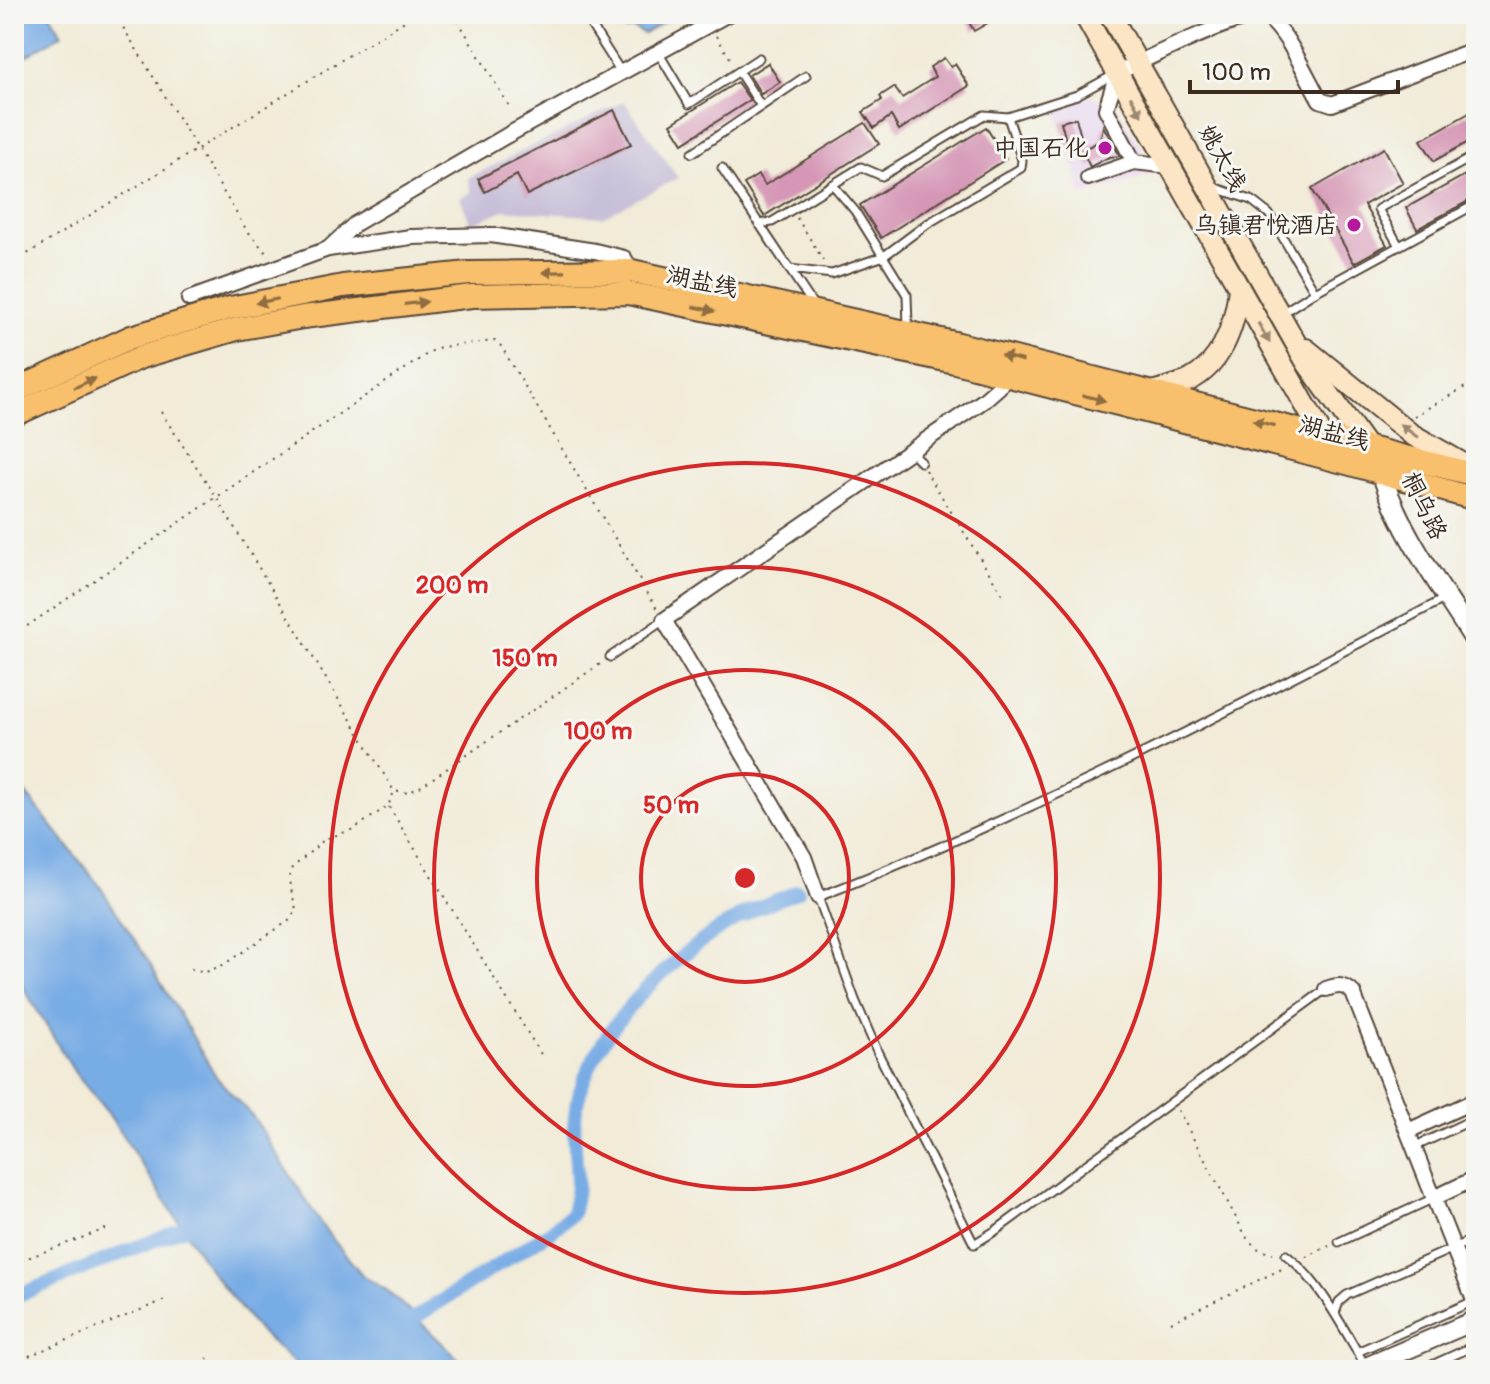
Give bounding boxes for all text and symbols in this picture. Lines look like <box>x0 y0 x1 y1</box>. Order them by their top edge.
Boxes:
scale bar <box>1190 44 1398 94</box>
text: 100 m <box>1202 58 1271 87</box>
one-way arrow <box>1129 95 1143 118</box>
street label: 姚太线 <box>1192 119 1252 197</box>
place label: 中国石化 <box>993 134 1089 163</box>
marker: 中国石化 <box>1096 139 1114 157</box>
place label: 乌镇君悦酒店 <box>1194 211 1338 240</box>
marker: 乌镇君悦酒店 <box>1345 216 1363 234</box>
street label: 湖盐线 <box>664 260 740 304</box>
one-way arrow <box>541 266 566 278</box>
one-way arrow <box>254 295 279 308</box>
one-way arrow <box>404 296 429 309</box>
one-way arrow <box>692 303 717 316</box>
one-way arrow <box>1257 321 1271 344</box>
one-way arrow <box>999 351 1024 363</box>
one-way arrow <box>73 376 97 390</box>
one-way arrow <box>1082 392 1107 404</box>
street label: 湖盐线 <box>1295 410 1373 456</box>
one-way arrow <box>1251 416 1276 428</box>
one-way arrow <box>1399 424 1420 440</box>
street label: 桐乌路 <box>1395 467 1453 545</box>
text: 200 m <box>416 571 488 600</box>
text: 150 m <box>492 644 558 673</box>
text: 100 m <box>564 717 632 746</box>
text: 50 m <box>643 791 699 820</box>
centre of rings <box>731 864 759 892</box>

